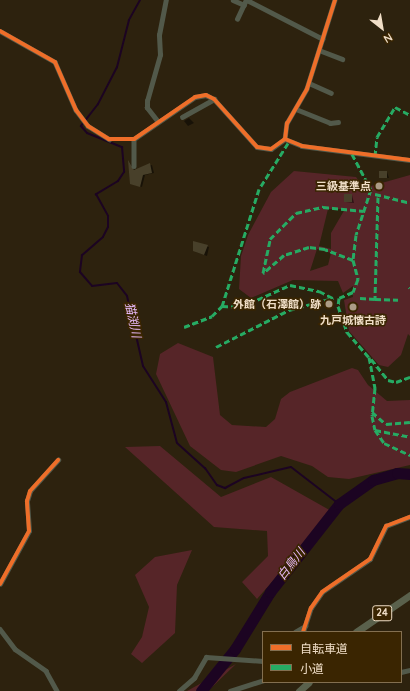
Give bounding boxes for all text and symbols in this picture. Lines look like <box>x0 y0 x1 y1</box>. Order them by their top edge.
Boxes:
north arrow <box>362 8 402 48</box>
text: N <box>381 30 395 46</box>
place label: 三級基準点 <box>316 179 371 193</box>
marker: 三級基準点 <box>374 181 384 191</box>
place label: 外館（石澤館）跡 <box>233 297 321 311</box>
marker: 外館（石澤館）跡 <box>324 299 334 309</box>
water label: 猫渕川 <box>122 301 144 339</box>
marker: 九戸城懐古詩 <box>348 302 358 312</box>
place label: 九戸城懐古詩 <box>320 313 386 327</box>
water label: 白鳥川 <box>274 545 308 583</box>
road number: 24 <box>372 605 392 621</box>
legend <box>262 631 402 683</box>
text: 自転車道 <box>300 641 348 656</box>
text: 小道 <box>300 661 324 676</box>

